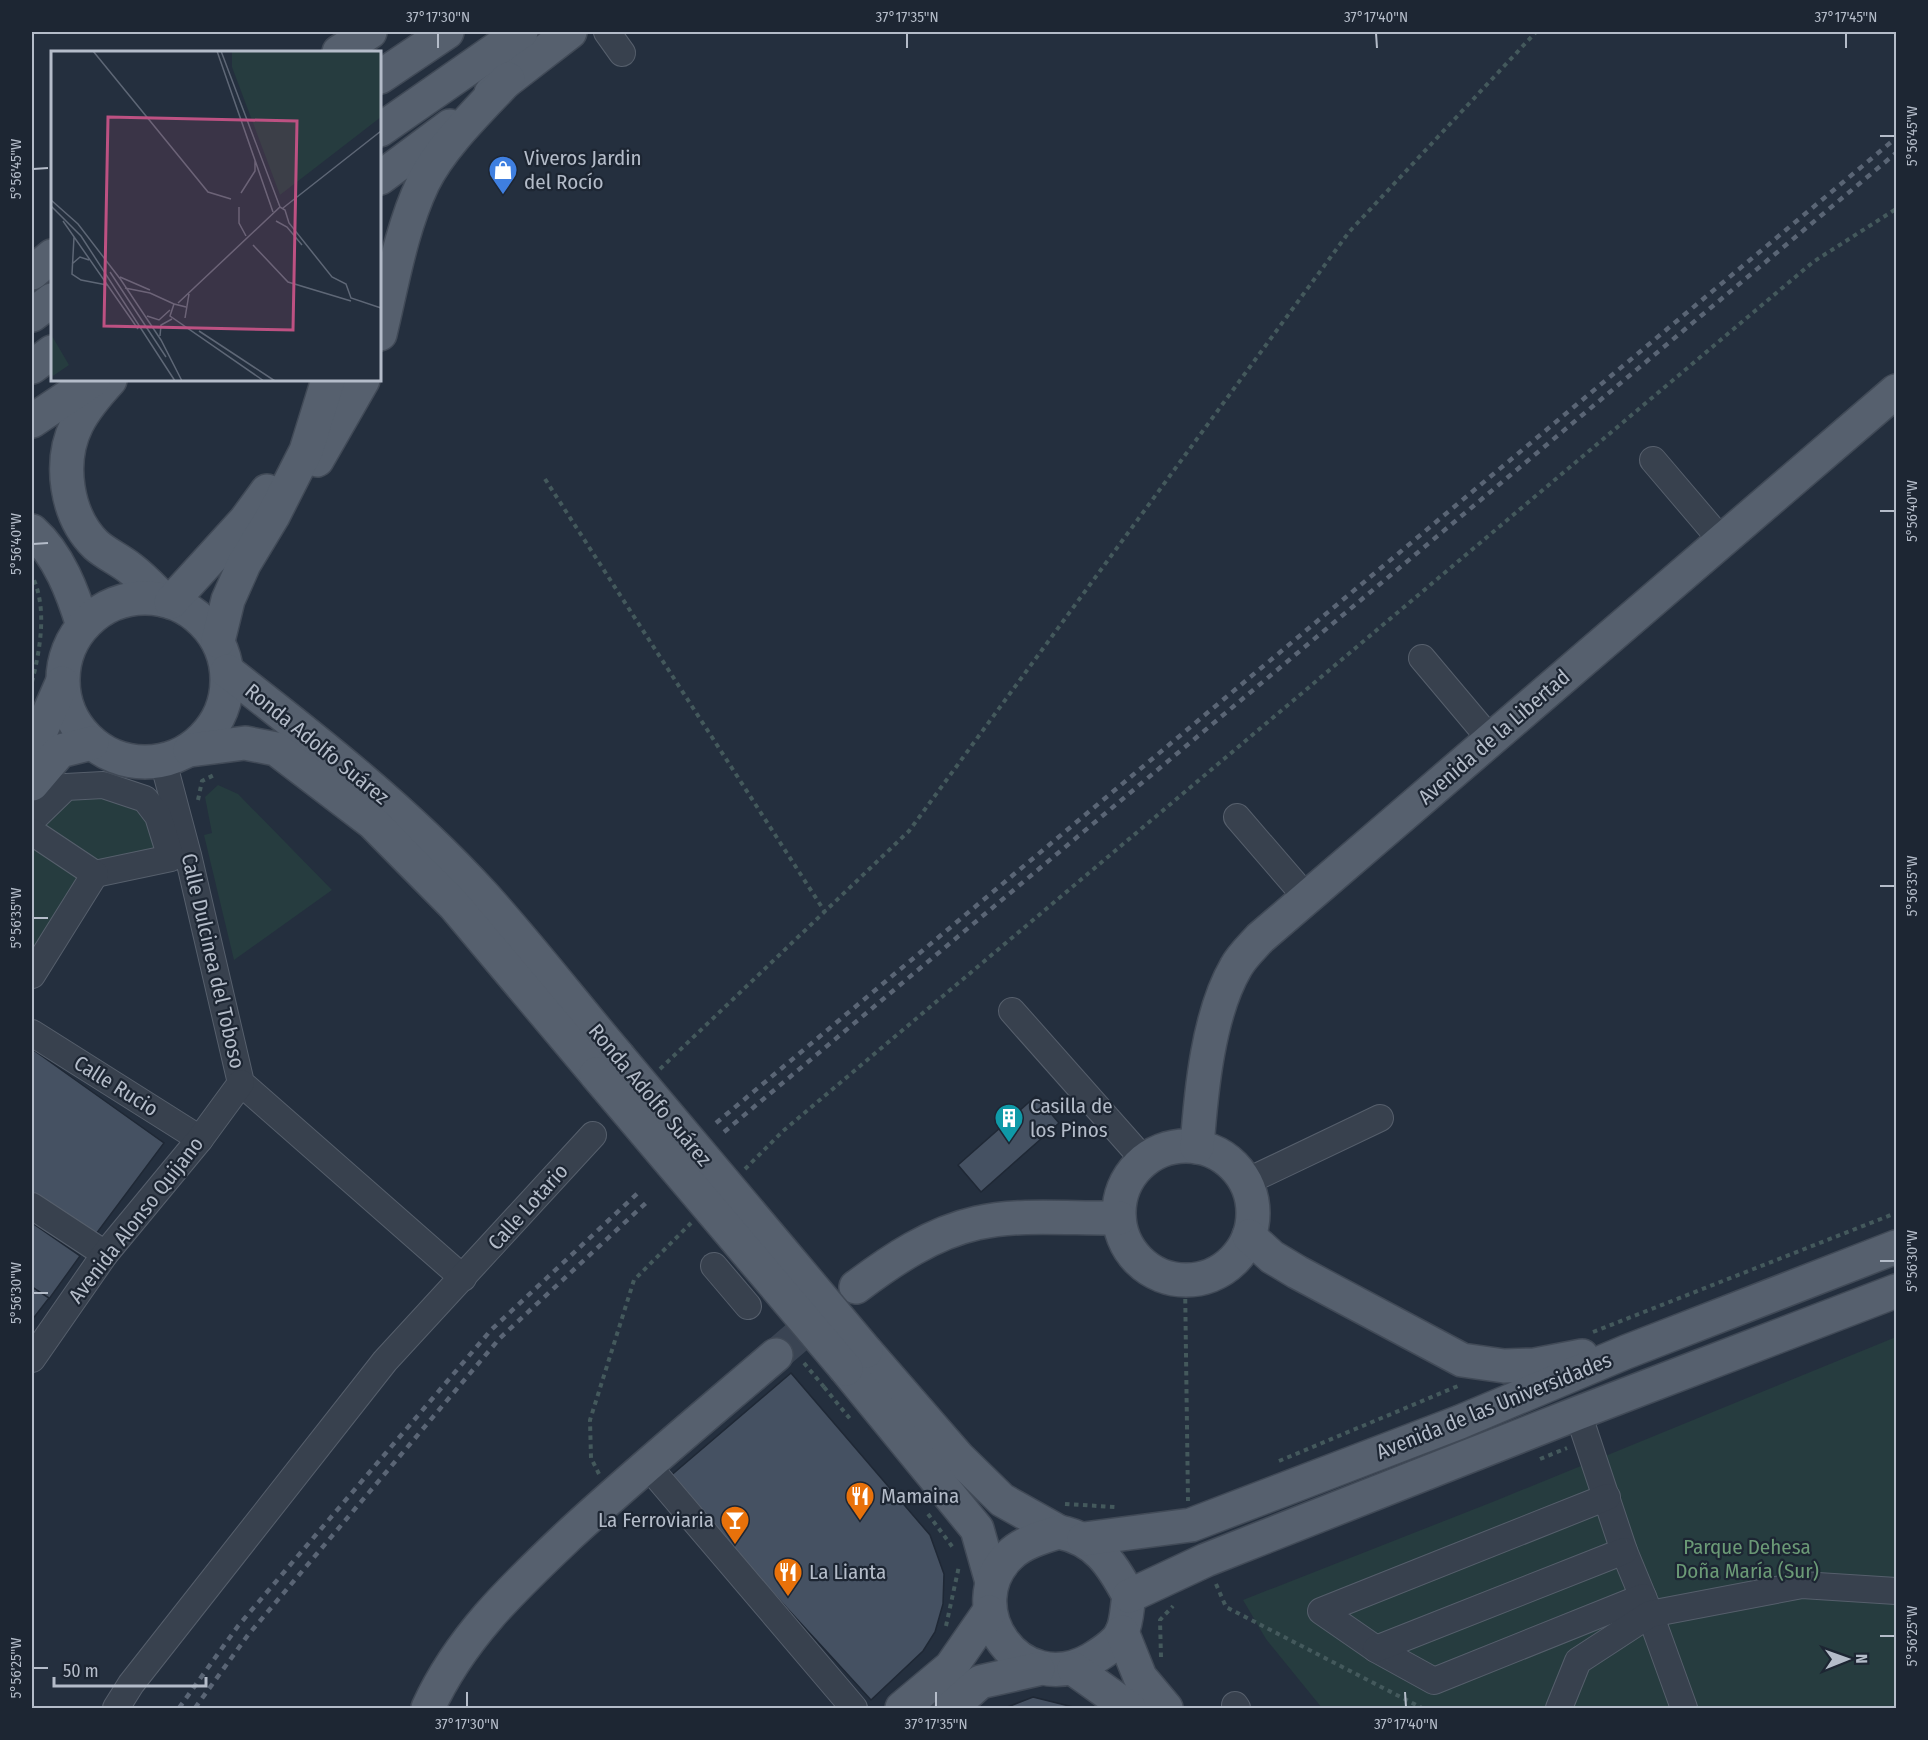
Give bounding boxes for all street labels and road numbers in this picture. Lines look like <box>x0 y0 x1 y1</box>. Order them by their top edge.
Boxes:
street label: Avenida de la Libertad <box>1413 664 1575 810</box>
street label: Ronda Adolfo Suárez <box>240 678 394 810</box>
street label: Calle Dulcinea del Toboso <box>176 851 250 1071</box>
street label: Ronda Adolfo Suárez <box>583 1019 717 1171</box>
street label: Calle Rucio <box>69 1050 163 1122</box>
street label: Avenida Alonso Quijano <box>63 1132 209 1308</box>
street label: Calle Lotario <box>482 1158 574 1256</box>
street label: Avenida de las Universidades <box>1373 1347 1615 1465</box>

